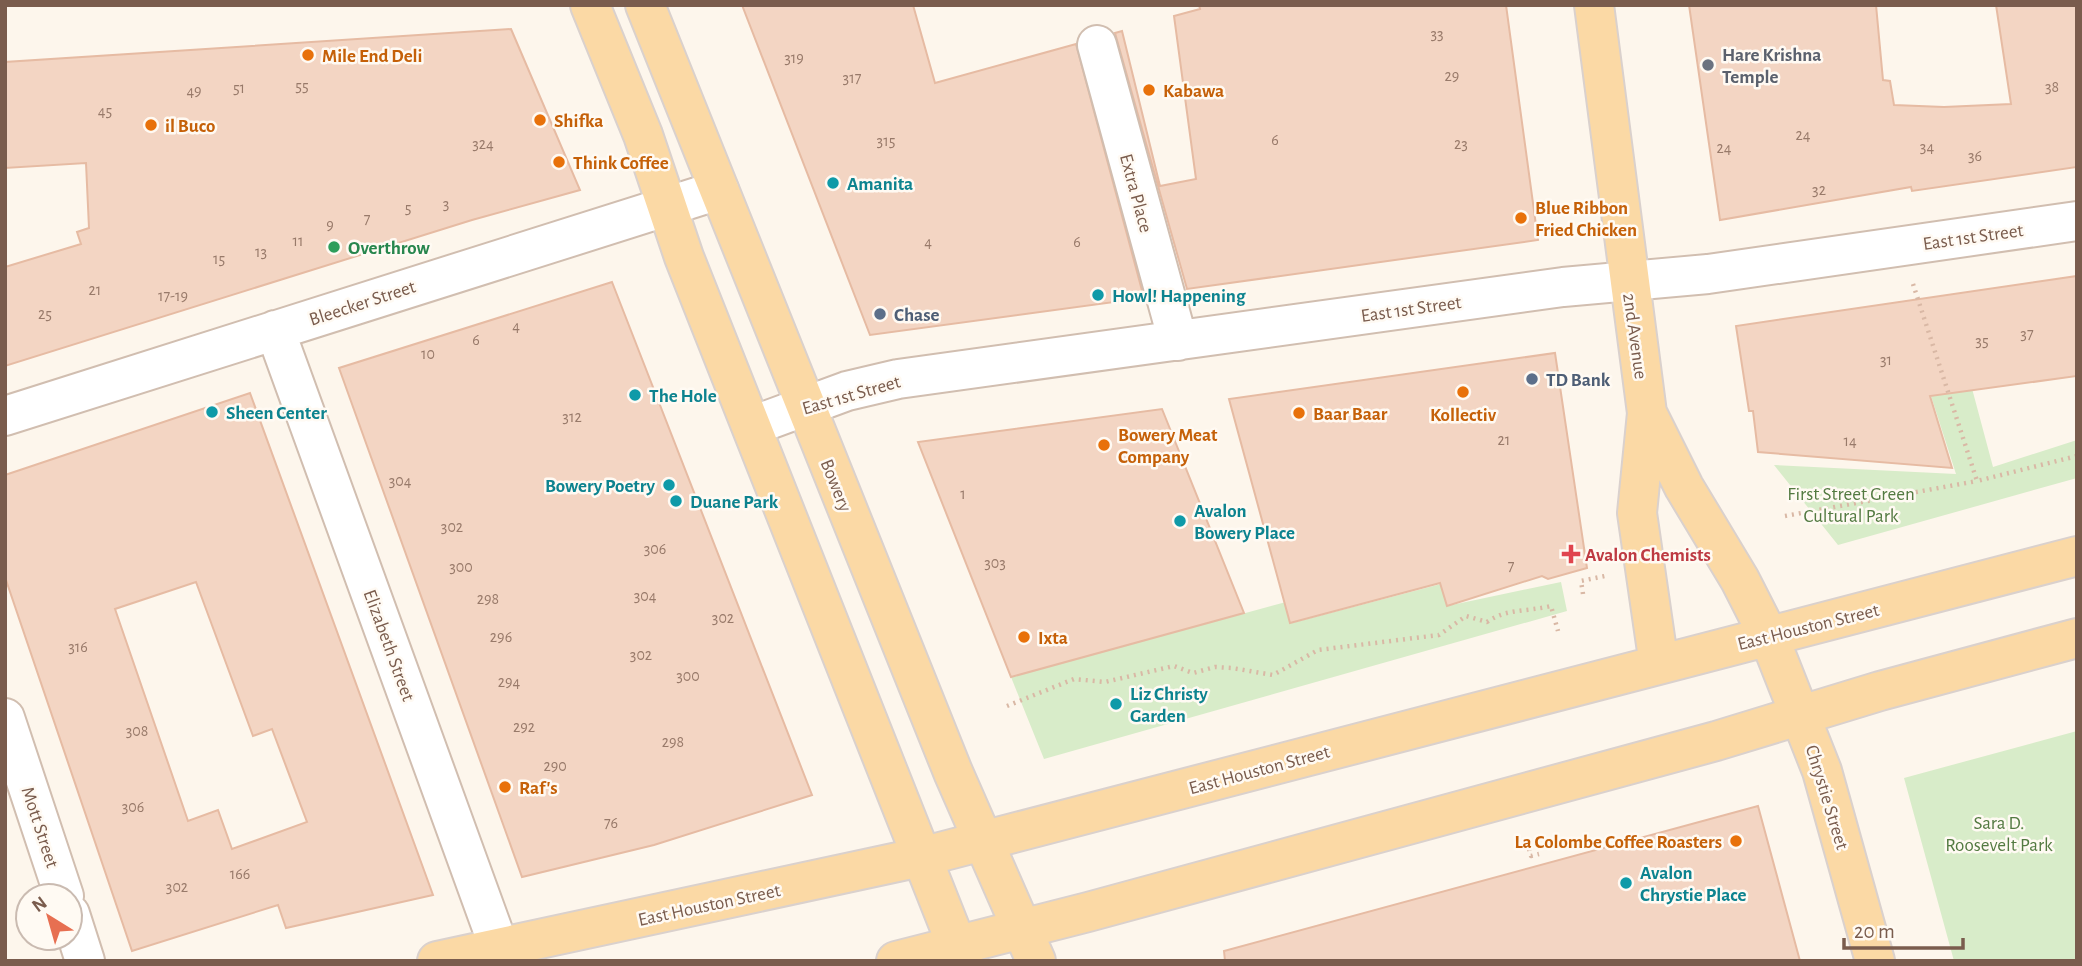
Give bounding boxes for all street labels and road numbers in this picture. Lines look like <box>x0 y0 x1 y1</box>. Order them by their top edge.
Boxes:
street label: Extra Place <box>1116 152 1155 235</box>
street label: East 1st Street <box>1922 221 2025 254</box>
street label: Bleecker Street <box>307 277 418 330</box>
street label: 2nd Avenue <box>1619 292 1650 381</box>
street label: East 1st Street <box>1360 293 1463 326</box>
street label: East 1st Street <box>800 372 903 419</box>
street label: Bowery <box>817 457 855 515</box>
street label: Elizabeth Street <box>360 587 418 704</box>
street label: East Houston Street <box>1736 601 1881 654</box>
street label: East Houston Street <box>1187 743 1332 798</box>
street label: Chrystie Street <box>1802 743 1851 852</box>
street label: Mott Street <box>18 785 62 870</box>
street label: East Houston Street <box>636 881 782 930</box>

